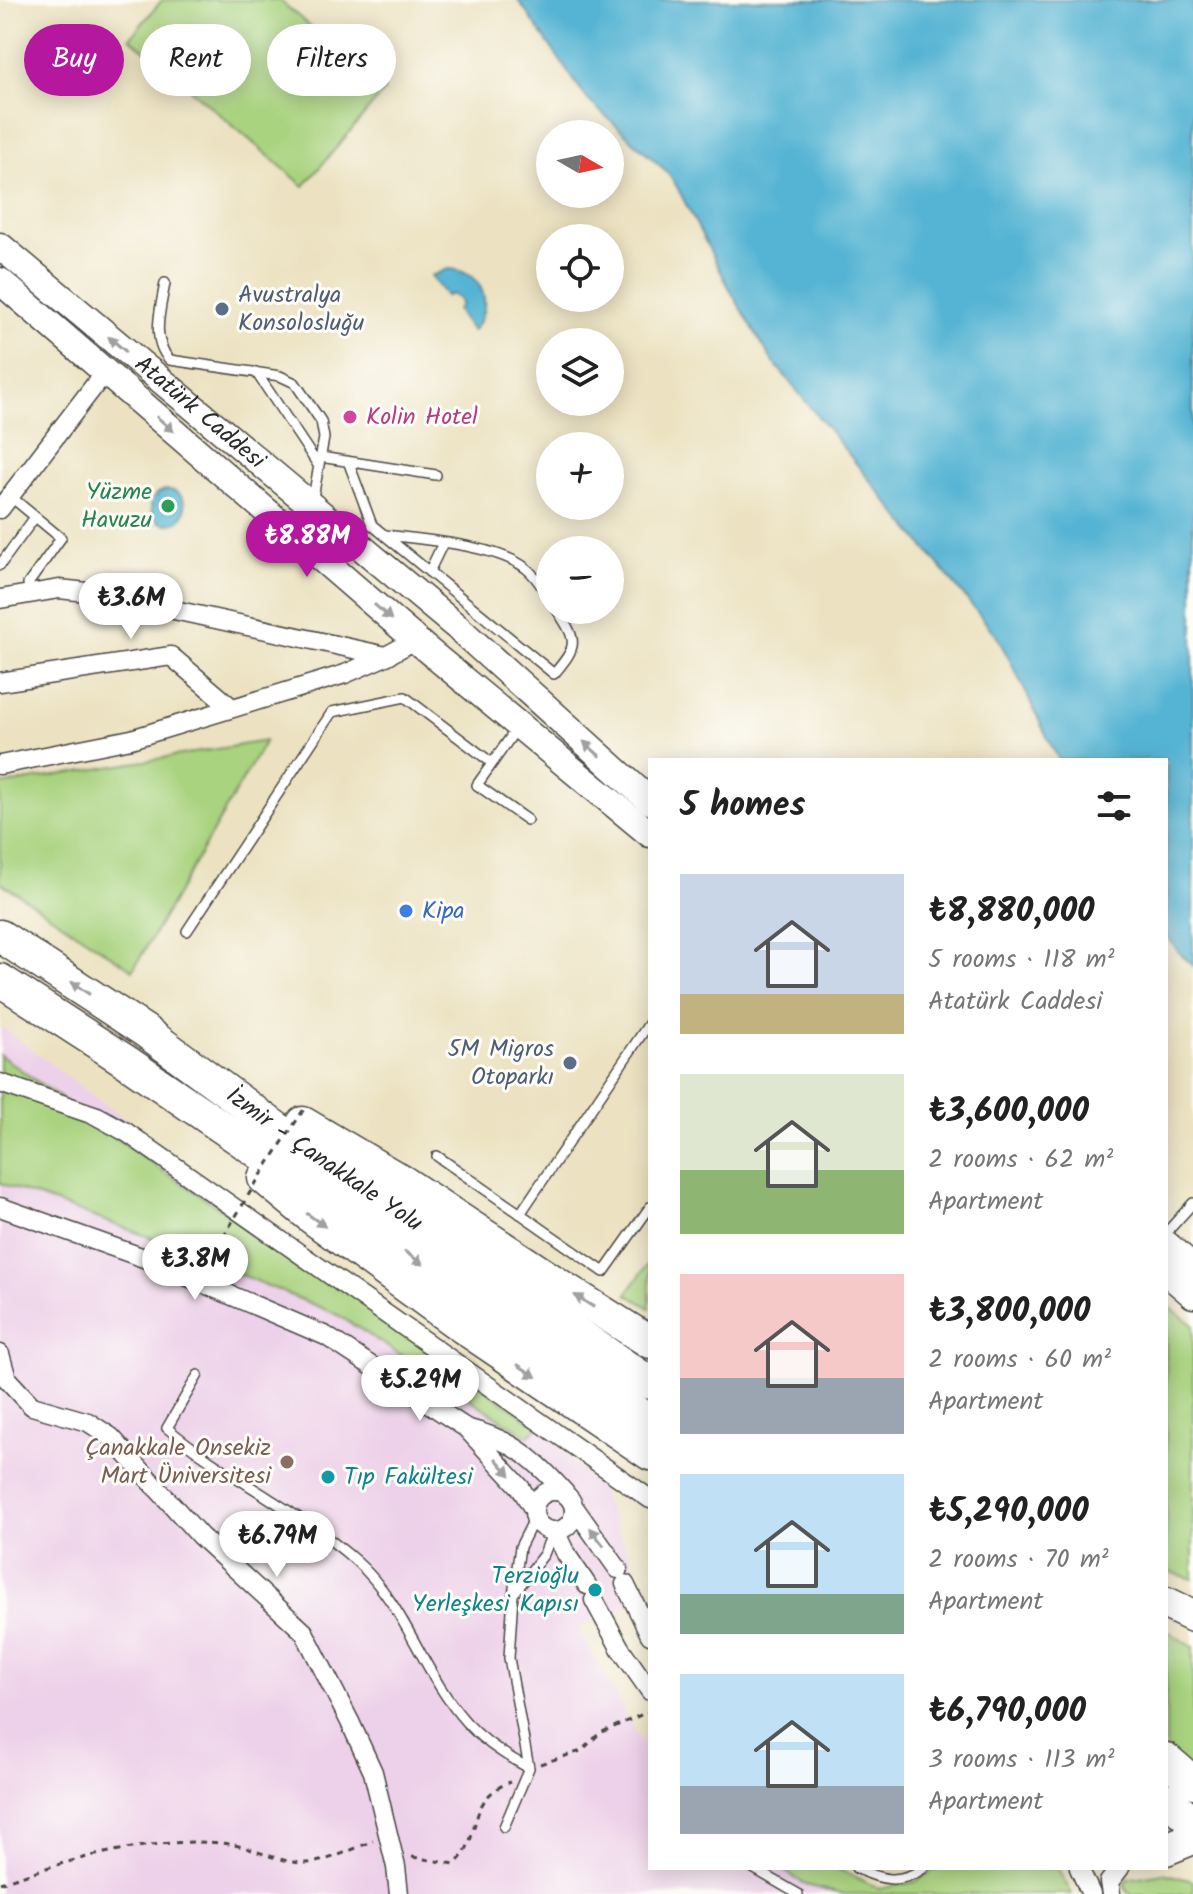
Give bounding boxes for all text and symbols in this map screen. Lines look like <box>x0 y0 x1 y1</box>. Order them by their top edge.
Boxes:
chip: Buy <box>24 24 124 96</box>
chip: Rent <box>140 24 251 96</box>
chip: Filters <box>267 24 396 96</box>
north arrow <box>536 120 624 208</box>
map controls <box>536 120 624 624</box>
button: locate <box>536 224 624 312</box>
place label: Avustralya Konsolosluğu <box>238 276 365 343</box>
marker: Avustralya Konsolosluğu <box>213 300 231 318</box>
button: layers <box>536 328 624 416</box>
one-way arrow <box>108 336 128 353</box>
street label: Atatürk Caddesi <box>125 346 275 480</box>
place label: Kolin Hotel <box>366 398 478 437</box>
marker: Kolin Hotel <box>341 408 359 426</box>
one-way arrow <box>154 415 174 432</box>
button: + <box>536 432 624 520</box>
place label: Yüzme Havuzu <box>81 473 152 540</box>
marker: Yüzme Havuzu <box>159 497 177 515</box>
pin: ₺8.88M <box>242 511 372 579</box>
text: ₺8.88M <box>264 516 350 558</box>
button: − <box>536 536 624 624</box>
pin: ₺3.6M <box>75 573 187 641</box>
text: ₺3.6M <box>97 578 165 620</box>
one-way arrow <box>373 603 393 620</box>
one-way arrow <box>582 740 602 758</box>
text: 5 homes <box>680 779 805 833</box>
icon: filters <box>1092 784 1136 828</box>
text: ₺8,880,000 <box>928 885 1095 939</box>
place label: Kipa <box>422 892 465 931</box>
marker: Kipa <box>397 902 415 920</box>
icon: home <box>744 906 840 1002</box>
text: 5 rooms · 118 m² <box>928 939 1114 981</box>
text: Atatürk Caddesi <box>928 981 1103 1023</box>
one-way arrow <box>69 982 91 996</box>
place label: 5M Migros Otoparkı <box>447 1030 554 1097</box>
marker: 5M Migros Otoparkı <box>561 1054 579 1072</box>
street label: İzmir - Çanakkale Yolu <box>217 1077 431 1243</box>
text: ₺3,600,000 <box>928 1085 1089 1139</box>
icon: home <box>744 1106 840 1202</box>
text: 2 rooms · 62 m² <box>928 1139 1113 1181</box>
text: Apartment <box>928 1181 1043 1223</box>
one-way arrow <box>305 1212 326 1227</box>
pin: ₺3.8M <box>139 1234 251 1302</box>
text: ₺3.8M <box>160 1239 230 1281</box>
one-way arrow <box>403 1251 424 1266</box>
text: ₺3,800,000 <box>928 1285 1090 1339</box>
one-way arrow <box>573 1294 595 1308</box>
icon: home <box>744 1306 840 1402</box>
text: 2 rooms · 60 m² <box>928 1339 1111 1381</box>
pin: ₺5.29M <box>355 1355 485 1423</box>
text: ₺5.29M <box>379 1360 461 1402</box>
one-way arrow <box>517 1363 538 1378</box>
text: Apartment <box>928 1381 1043 1423</box>
place label: Çanakkale Onsekiz Mart Üniversitesi <box>85 1429 272 1496</box>
marker: Çanakkale Onsekiz Mart Üniversitesi <box>278 1453 296 1471</box>
one-way arrow <box>494 1457 511 1477</box>
place label: Tıp Fakültesi <box>344 1458 474 1497</box>
marker: Tıp Fakültesi <box>319 1468 337 1486</box>
text: ₺5,290,000 <box>928 1485 1089 1539</box>
icon: home <box>744 1506 840 1602</box>
pin: ₺6.79M <box>212 1511 342 1579</box>
text: ₺6.79M <box>237 1516 317 1558</box>
one-way arrow <box>590 1527 606 1548</box>
text: 2 rooms · 70 m² <box>928 1539 1109 1581</box>
place label: Terzioğlu Yerleşkesi Kapısı <box>412 1557 579 1624</box>
marker: Terzioğlu Yerleşkesi Kapısı <box>586 1581 604 1599</box>
text: Apartment <box>928 1581 1043 1623</box>
text: ₺6,790,000 <box>928 1685 1086 1739</box>
icon: home <box>744 1706 840 1802</box>
text: 3 rooms · 113 m² <box>928 1739 1115 1781</box>
text: Apartment <box>928 1781 1043 1823</box>

